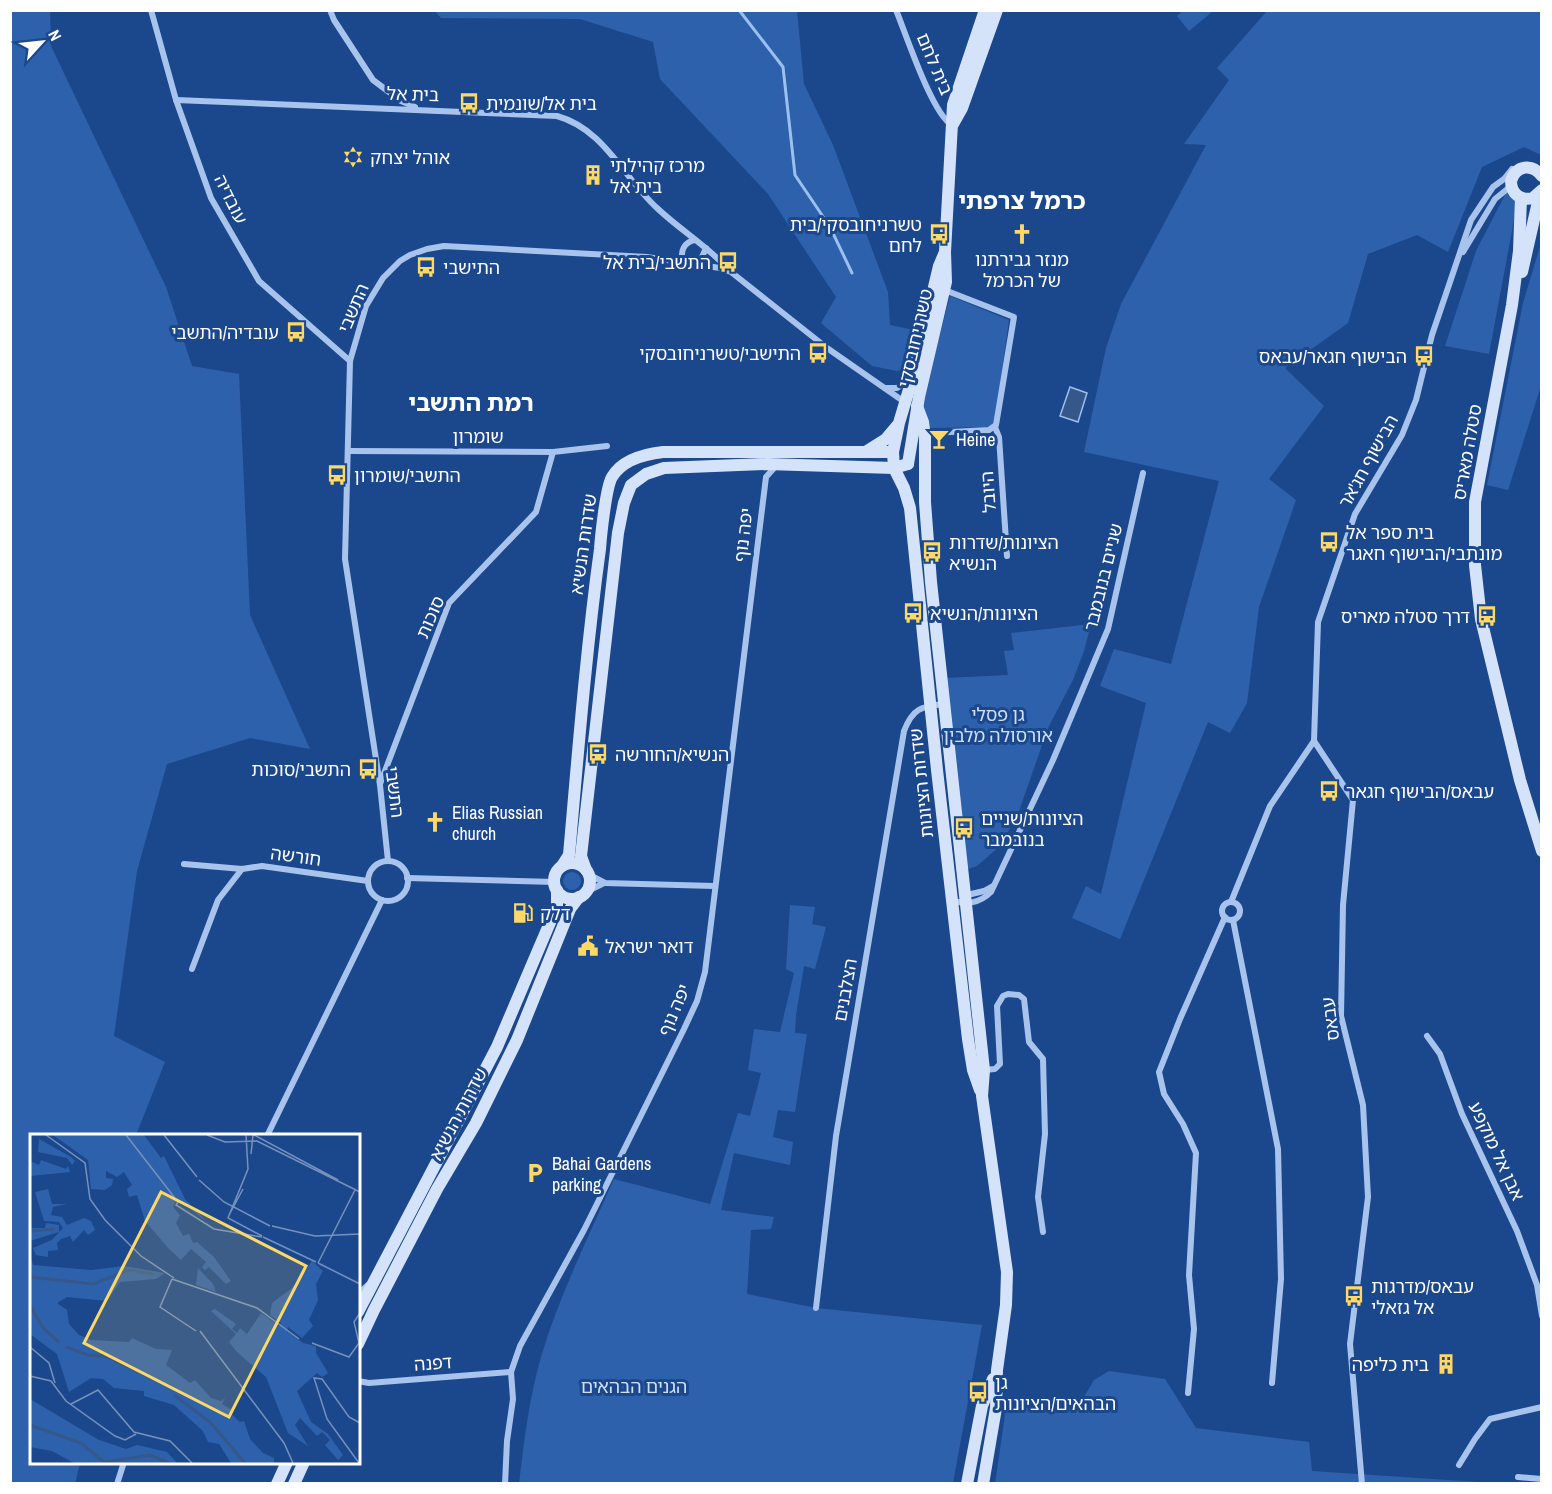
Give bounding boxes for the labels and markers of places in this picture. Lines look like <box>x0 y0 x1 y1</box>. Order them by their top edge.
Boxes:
bus stop icon: בית אל/שונמית <box>457 91 481 115</box>
place label: בית אל/שונמית <box>486 91 597 116</box>
synagogue icon: אוהל יצחק <box>341 145 365 169</box>
place label: אוהל יצחק <box>370 145 450 170</box>
place label: מרכז קהילתי בית אל <box>610 153 705 199</box>
building icon: מרכז קהילתי בית אל <box>581 163 605 187</box>
place label: טשרניחובסקי/בית לחם <box>790 212 922 258</box>
bus stop icon: טשרניחובסקי/בית לחם <box>927 222 951 246</box>
church icon: מנזר גבירתנו של הכרמל <box>1010 222 1034 246</box>
place label: מנזר גבירתנו של הכרמל <box>975 247 1069 293</box>
place label: התשבי/בית אל <box>603 250 711 275</box>
bus stop icon: התשבי/בית אל <box>716 250 740 274</box>
bus stop icon: התישבי <box>414 255 438 279</box>
place label: התישבי <box>443 255 500 280</box>
place label: עובדיה/התשבי <box>171 320 279 345</box>
bus stop icon: עובדיה/התשבי <box>284 320 308 344</box>
place label: התישבי/טשרניחובסקי <box>639 341 801 366</box>
bus stop icon: התישבי/טשרניחובסקי <box>806 341 830 365</box>
place label: הבישוף חגאר/עבאס <box>1259 344 1407 369</box>
bus stop icon: הבישוף חגאר/עבאס <box>1412 344 1436 368</box>
bar icon: Heine <box>927 427 951 451</box>
place label: Heine <box>956 427 995 452</box>
bus stop icon: התשבי/שומרון <box>325 463 349 487</box>
place label: התשבי/שומרון <box>354 463 461 488</box>
place label: בית ספר אל מונתבי/הבישוף חאגר <box>1346 520 1502 566</box>
place label: הציונות/שדרות הנשיא <box>949 530 1059 576</box>
bus stop icon: בית ספר אל מונתבי/הבישוף חאגר <box>1317 530 1341 554</box>
bus stop icon: הציונות/שדרות הנשיא <box>920 540 944 564</box>
bus stop icon: הציונות/הנשיא <box>901 601 925 625</box>
place label: הציונות/הנשיא <box>930 601 1038 626</box>
place label: דרך סטלה מאריס <box>1341 604 1470 629</box>
bus stop icon: דרך סטלה מאריס <box>1475 604 1499 628</box>
bus stop icon: הנשיא/החורשה <box>586 742 610 766</box>
place label: הנשיא/החורשה <box>615 742 729 767</box>
place label: התשבי/סוכות <box>251 757 351 782</box>
bus stop icon: התשבי/סוכות <box>356 757 380 781</box>
bus stop icon: עבאס/הבישוף חגאר <box>1317 779 1341 803</box>
place label: עבאס/הבישוף חגאר <box>1346 779 1494 804</box>
place label: Elias Russian church <box>452 800 543 846</box>
place label: הציונות/שניים בנובמבר <box>981 806 1083 852</box>
church icon: Elias Russian church <box>423 810 447 834</box>
bus stop icon: הציונות/שניים בנובמבר <box>952 816 976 840</box>
fuel station icon: דלק <box>511 901 535 925</box>
place label: דלק <box>540 901 571 926</box>
public building icon: דואר ישראל <box>576 934 600 958</box>
place label: דואר ישראל <box>605 934 694 959</box>
place label: Bahai Gardens parking <box>552 1151 651 1197</box>
parking icon: Bahai Gardens parking <box>523 1161 547 1185</box>
place label: עבאס/מדרגות אל גזאלי <box>1371 1274 1474 1320</box>
bus stop icon: עבאס/מדרגות אל גזאלי <box>1342 1284 1366 1308</box>
place label: בית כליפה <box>1352 1352 1429 1377</box>
building icon: בית כליפה <box>1434 1352 1458 1376</box>
place label: גן הבהאים/הציונות <box>995 1370 1116 1416</box>
bus stop icon: גן הבהאים/הציונות <box>966 1380 990 1404</box>

